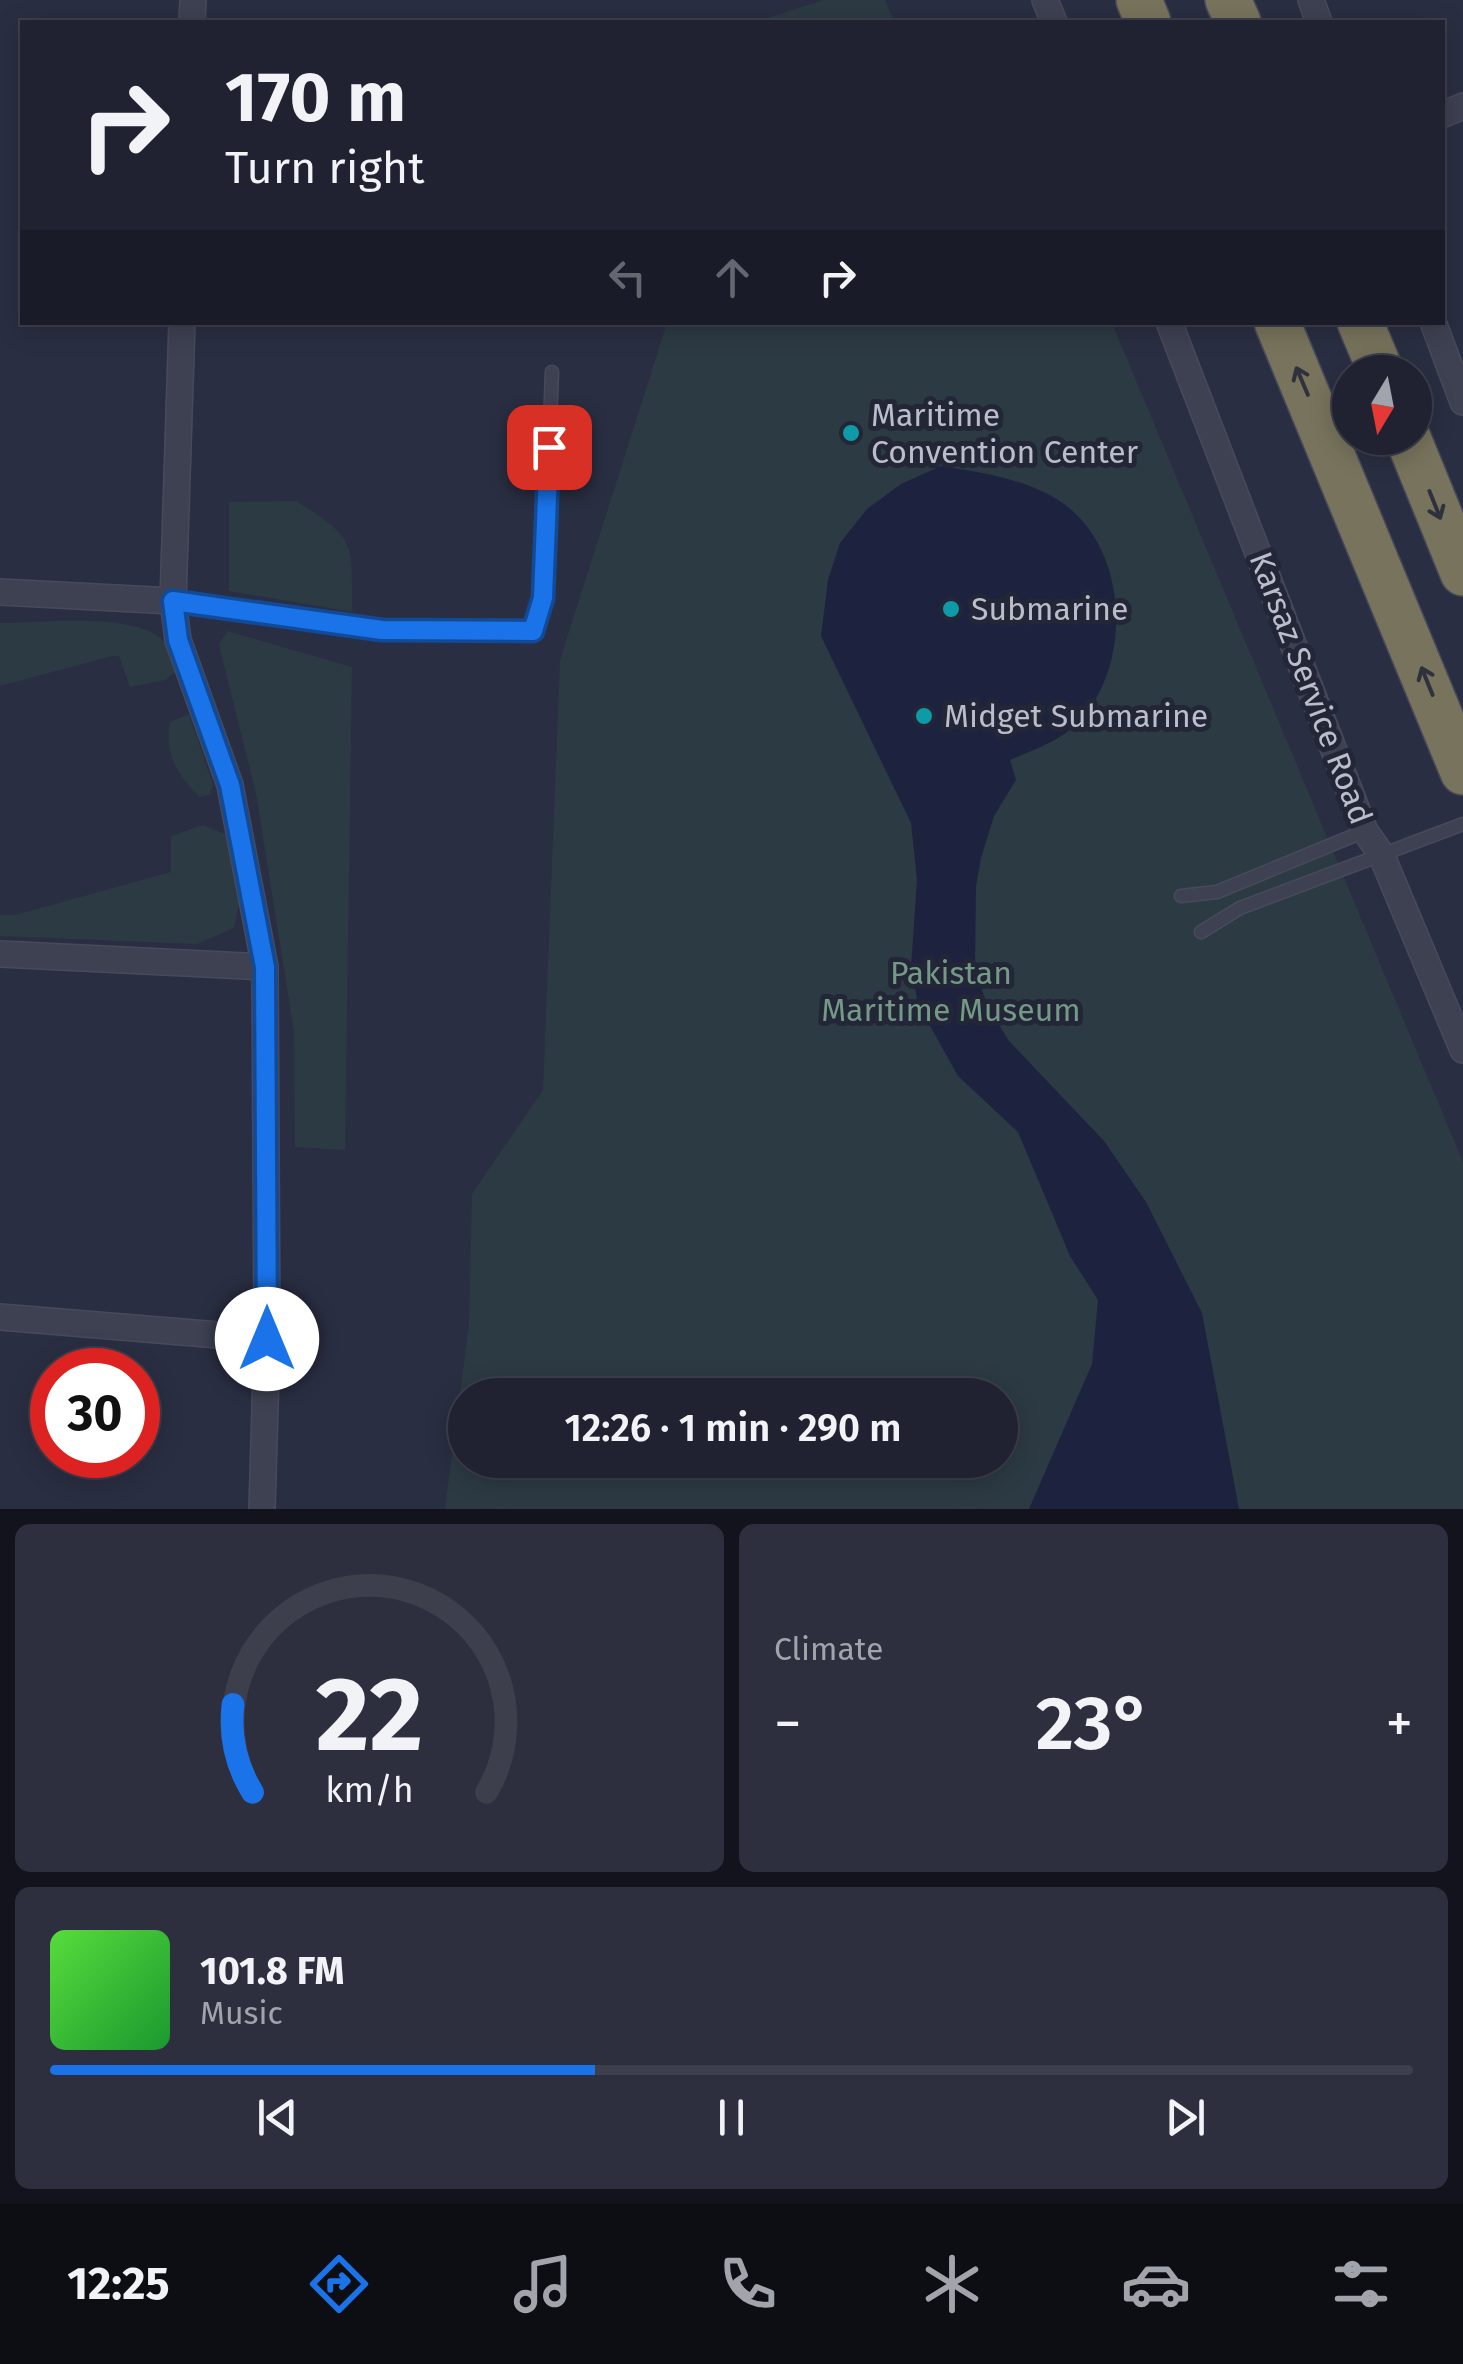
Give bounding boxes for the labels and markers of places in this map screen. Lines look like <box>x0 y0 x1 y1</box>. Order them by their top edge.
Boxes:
place label: Maritime Convention Center <box>871 396 1139 471</box>
pin <box>507 405 592 490</box>
marker: Maritime Convention Center <box>840 422 862 444</box>
place label: Submarine <box>971 590 1128 628</box>
marker: Submarine <box>940 598 962 620</box>
place label: Midget Submarine <box>944 697 1208 735</box>
marker: Midget Submarine <box>913 705 935 727</box>

